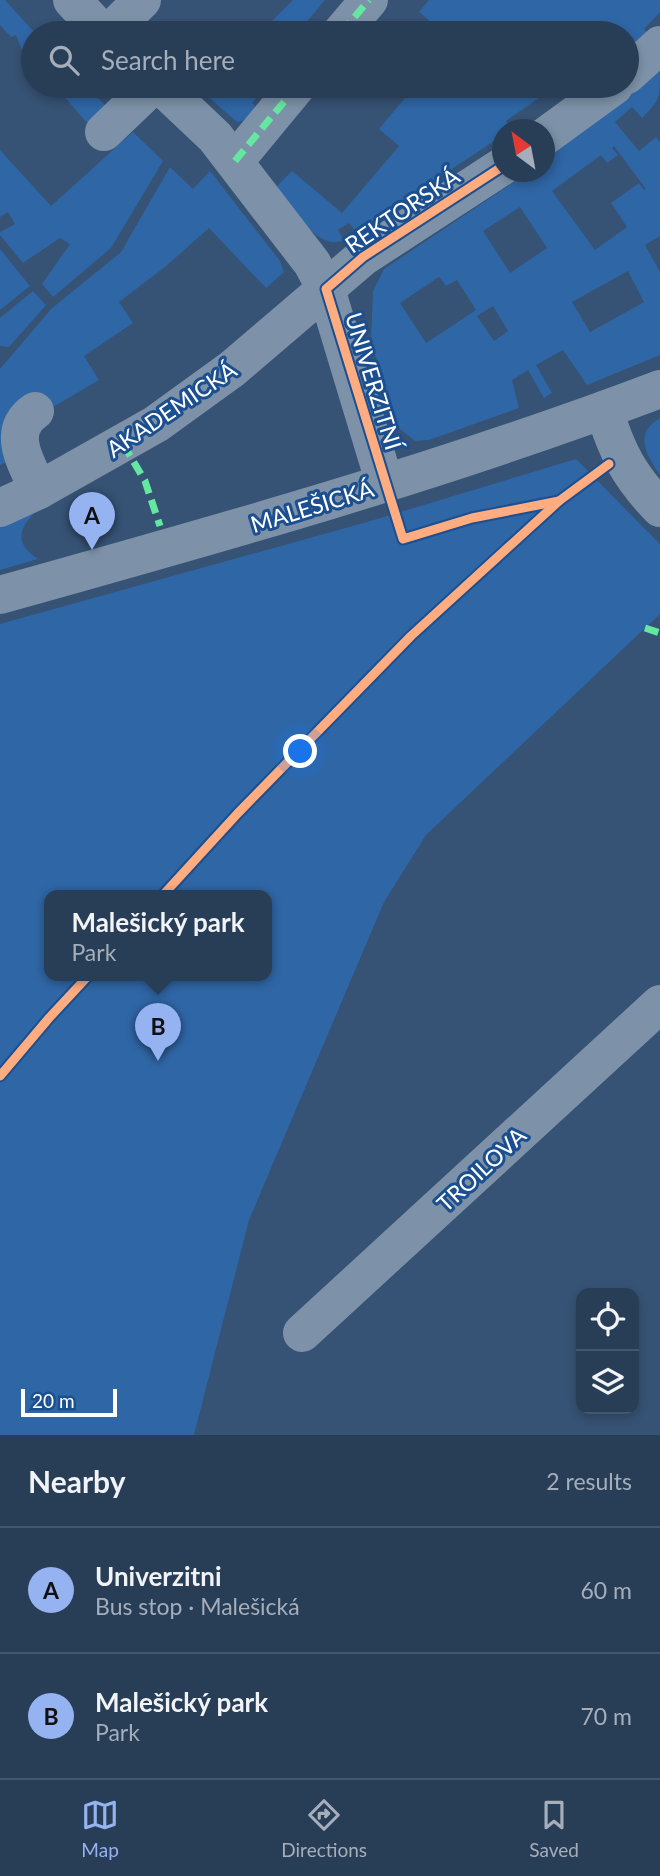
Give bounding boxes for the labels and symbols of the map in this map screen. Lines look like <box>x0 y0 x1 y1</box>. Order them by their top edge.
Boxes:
north arrow <box>492 119 555 182</box>
street label: REKTORSKÁ <box>340 161 465 258</box>
street label: UNIVERZITNÍ <box>340 309 409 455</box>
street label: AKADEMICKÁ <box>101 355 242 463</box>
street label: MALEŠICKÁ <box>247 474 377 538</box>
pin: A <box>69 492 115 550</box>
your location <box>283 734 317 768</box>
pin: B <box>135 1003 181 1061</box>
street label: TROILOVA <box>431 1120 532 1217</box>
scale bar <box>21 1386 117 1418</box>

